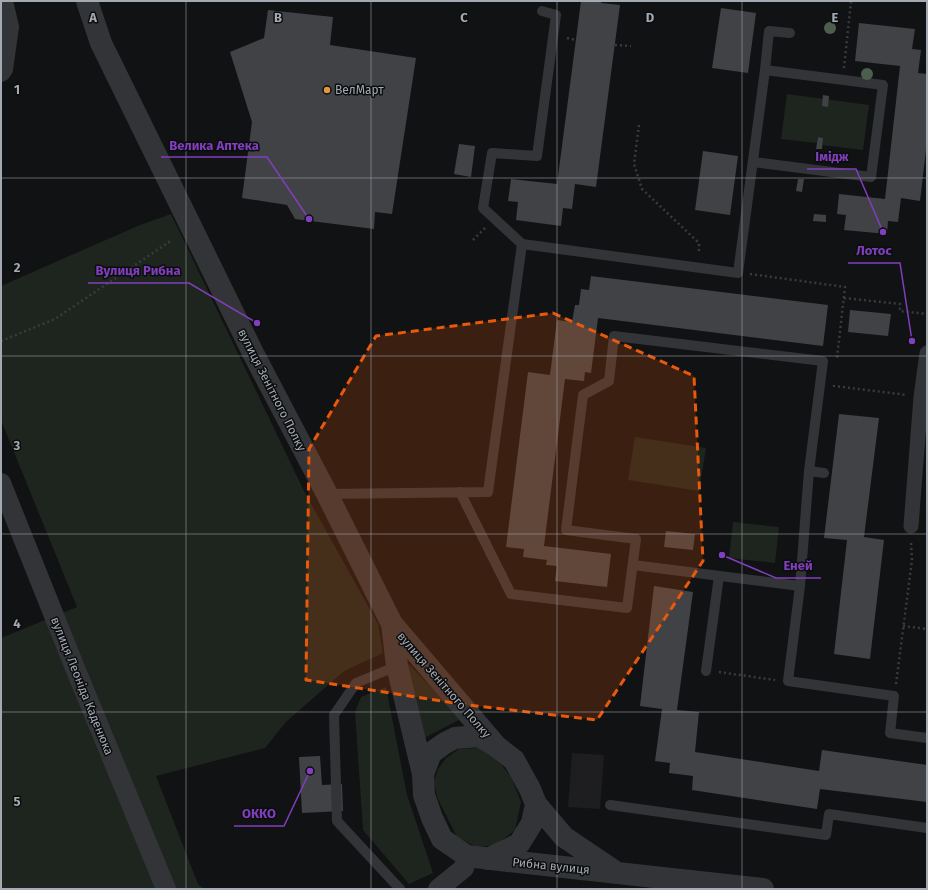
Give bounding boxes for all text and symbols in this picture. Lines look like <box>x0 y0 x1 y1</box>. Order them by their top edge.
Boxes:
text: A <box>88 10 97 25</box>
text: B <box>274 10 282 25</box>
text: C <box>460 10 468 25</box>
text: D <box>646 10 655 25</box>
text: E <box>832 10 839 25</box>
text: 1 <box>14 82 20 97</box>
place label: ВелМарт <box>335 83 384 97</box>
marker: ВелМарт <box>322 85 332 95</box>
callout: Велика Аптека <box>161 132 267 157</box>
text: Велика Аптека <box>169 138 259 153</box>
callout: Імідж <box>807 144 856 169</box>
text: Імідж <box>815 149 849 164</box>
callout: Лотос <box>848 238 900 263</box>
text: Лотос <box>856 243 892 258</box>
callout: Вулиця Рибна <box>88 258 189 283</box>
text: 2 <box>14 260 21 275</box>
text: Вулиця Рибна <box>95 263 181 278</box>
street label: вулиця Зенітного Полку <box>235 327 309 453</box>
text: 3 <box>13 438 21 453</box>
callout: Еней <box>776 553 821 578</box>
text: Еней <box>783 558 813 573</box>
street label: вулиця Леоніда Каденюка <box>48 615 116 757</box>
text: 4 <box>13 616 21 631</box>
street label: вулиця Зенітного Полку <box>394 629 494 741</box>
text: 5 <box>14 794 21 809</box>
callout: ОККО <box>234 801 284 826</box>
text: ОККО <box>242 806 276 821</box>
street label: Рибна вулиця <box>512 855 590 877</box>

